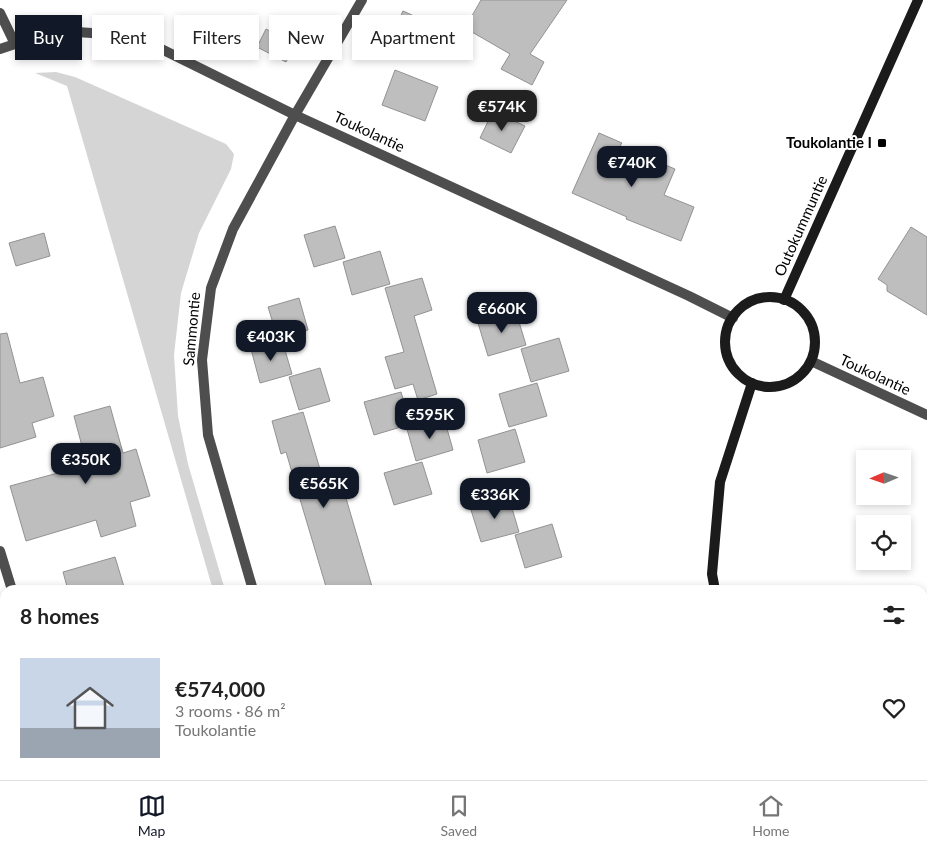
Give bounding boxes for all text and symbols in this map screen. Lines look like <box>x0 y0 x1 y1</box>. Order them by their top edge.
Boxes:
chip: Buy <box>15 15 82 60</box>
chip: Rent <box>92 15 164 60</box>
chip: Filters <box>174 15 259 60</box>
chip: New <box>269 15 342 60</box>
chip: Apartment <box>352 15 473 60</box>
pin: €574K <box>467 90 537 132</box>
text: €574K <box>478 96 526 115</box>
street label: Toukolantie <box>331 107 408 155</box>
place label: Toukolantie I <box>786 133 872 151</box>
marker: Toukolantie I <box>876 137 888 149</box>
pin: €740K <box>597 146 667 188</box>
text: €740K <box>608 152 656 171</box>
street label: Outokummuntie <box>770 172 830 279</box>
street label: Sammontie <box>179 291 203 367</box>
pin: €660K <box>467 292 537 334</box>
text: €660K <box>478 298 526 317</box>
pin: €403K <box>236 320 306 362</box>
text: €403K <box>247 326 295 345</box>
street label: Toukolantie <box>837 350 914 398</box>
pin: €595K <box>395 398 465 440</box>
text: €595K <box>406 404 454 423</box>
pin: €350K <box>51 442 121 485</box>
text: €350K <box>62 449 110 468</box>
north arrow <box>856 450 911 505</box>
map controls <box>856 450 911 570</box>
pin: €565K <box>289 466 359 509</box>
text: €565K <box>300 473 348 492</box>
pin: €336K <box>460 478 530 520</box>
text: €336K <box>471 484 519 503</box>
button: locate <box>856 515 911 570</box>
icon: filters <box>880 601 908 629</box>
text: 8 homes <box>20 603 99 628</box>
text: €574,000 <box>175 676 265 701</box>
icon: home <box>60 678 120 738</box>
icon: heart <box>880 694 908 722</box>
text: 3 rooms · 86 m² <box>175 701 286 720</box>
text: Toukolantie <box>175 720 256 739</box>
tab: Map <box>138 792 166 839</box>
tab: Saved <box>441 792 477 839</box>
tab: Home <box>752 792 789 839</box>

